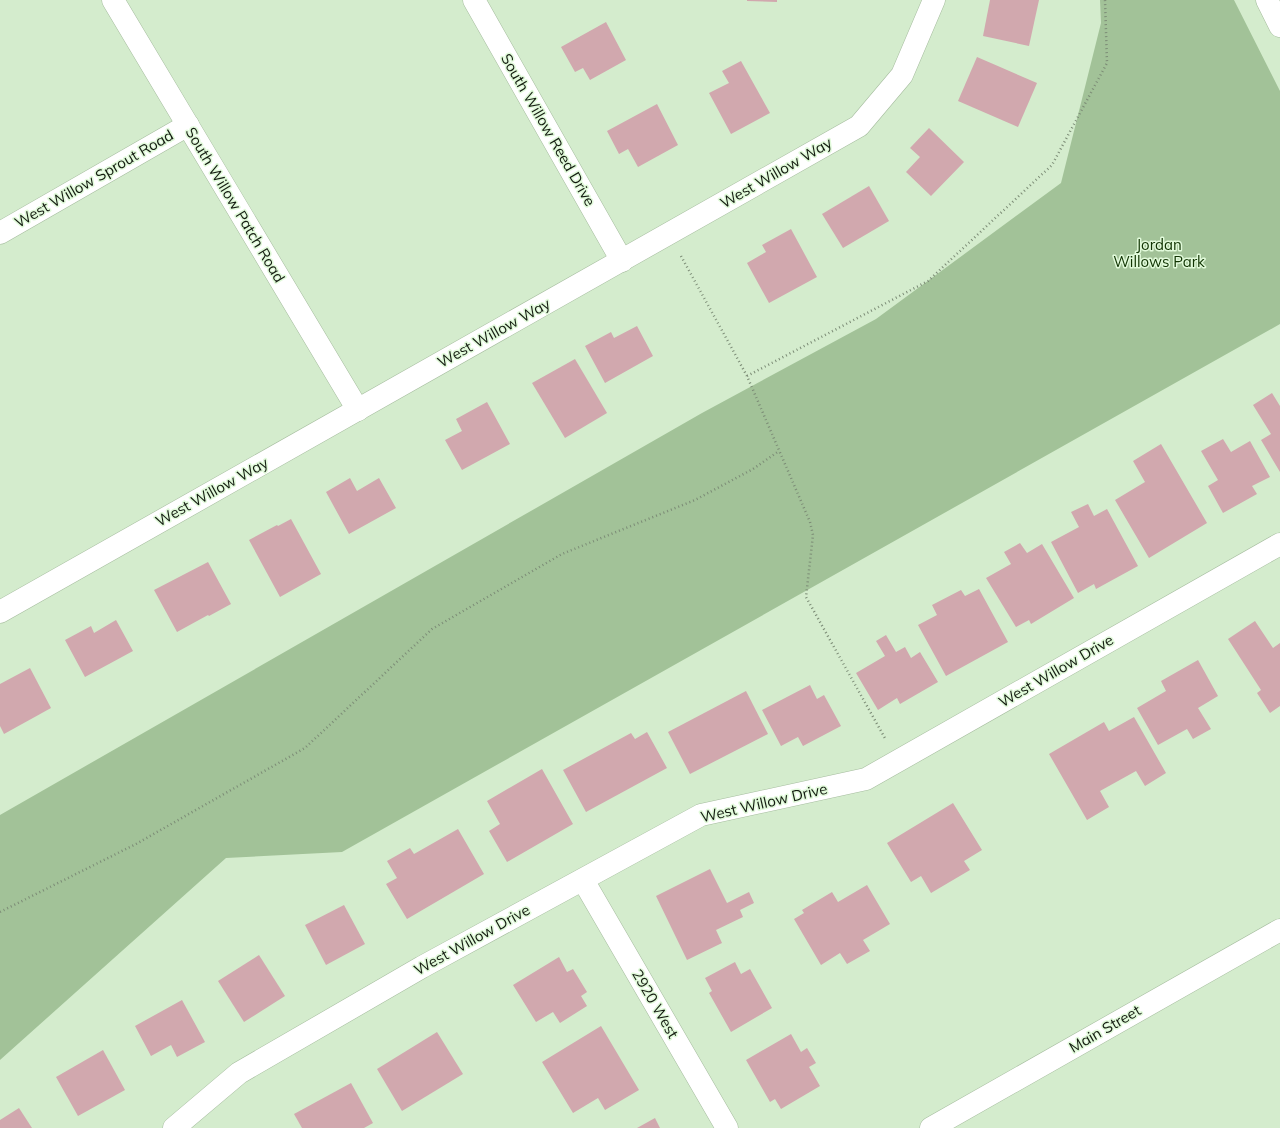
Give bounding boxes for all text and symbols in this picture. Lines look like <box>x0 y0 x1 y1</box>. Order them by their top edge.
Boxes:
street label: South Willow Reed Drive <box>497 50 600 209</box>
street label: South Willow Patch Road <box>181 124 289 286</box>
street label: West Willow Sprout Road <box>11 125 177 232</box>
street label: West Willow Way <box>716 133 835 212</box>
park label: Jordan Willows Park <box>1113 235 1205 271</box>
street label: West Willow Way <box>434 294 553 371</box>
street label: West Willow Way <box>152 453 271 530</box>
street label: West Willow Drive <box>995 630 1117 711</box>
street label: West Willow Drive <box>699 779 829 826</box>
street label: West Willow Drive <box>411 900 533 979</box>
street label: 2920 West <box>628 966 683 1042</box>
street label: Main Street <box>1066 1000 1144 1057</box>

